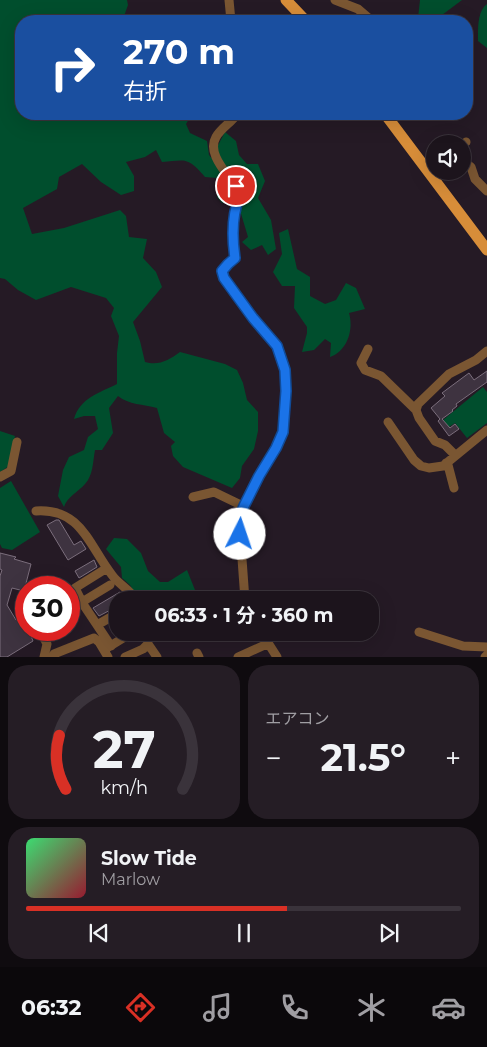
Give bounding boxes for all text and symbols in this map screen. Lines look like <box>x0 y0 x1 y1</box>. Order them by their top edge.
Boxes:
text: 270 m <box>123 30 235 73</box>
icon: right <box>40 35 105 100</box>
text: 右折 <box>123 78 167 105</box>
map controls <box>426 135 471 180</box>
button: sound <box>426 135 471 180</box>
pin <box>215 165 257 207</box>
icon: arrive <box>222 172 250 200</box>
position arrow <box>213 507 265 559</box>
speed limit sign: 30 <box>15 576 80 641</box>
text: 06:33 · 1 分 · 360 m <box>155 604 333 627</box>
text: エアコン <box>266 709 330 728</box>
text: 27 <box>92 718 155 781</box>
text: 21.5° <box>320 734 406 781</box>
text: − <box>266 741 282 775</box>
text: + <box>445 741 461 775</box>
text: km/h <box>100 777 148 798</box>
text: Slow Tide <box>101 847 197 870</box>
text: Marlow <box>101 870 160 889</box>
icon: previous <box>85 919 113 947</box>
icon: pause <box>230 919 258 947</box>
icon: next <box>375 919 403 947</box>
icon: directions <box>123 990 158 1025</box>
icon: music <box>200 990 235 1025</box>
icon: phone <box>277 990 312 1025</box>
icon: climate <box>354 990 389 1025</box>
icon: car <box>431 990 466 1025</box>
text: 06:32 <box>21 994 82 1021</box>

